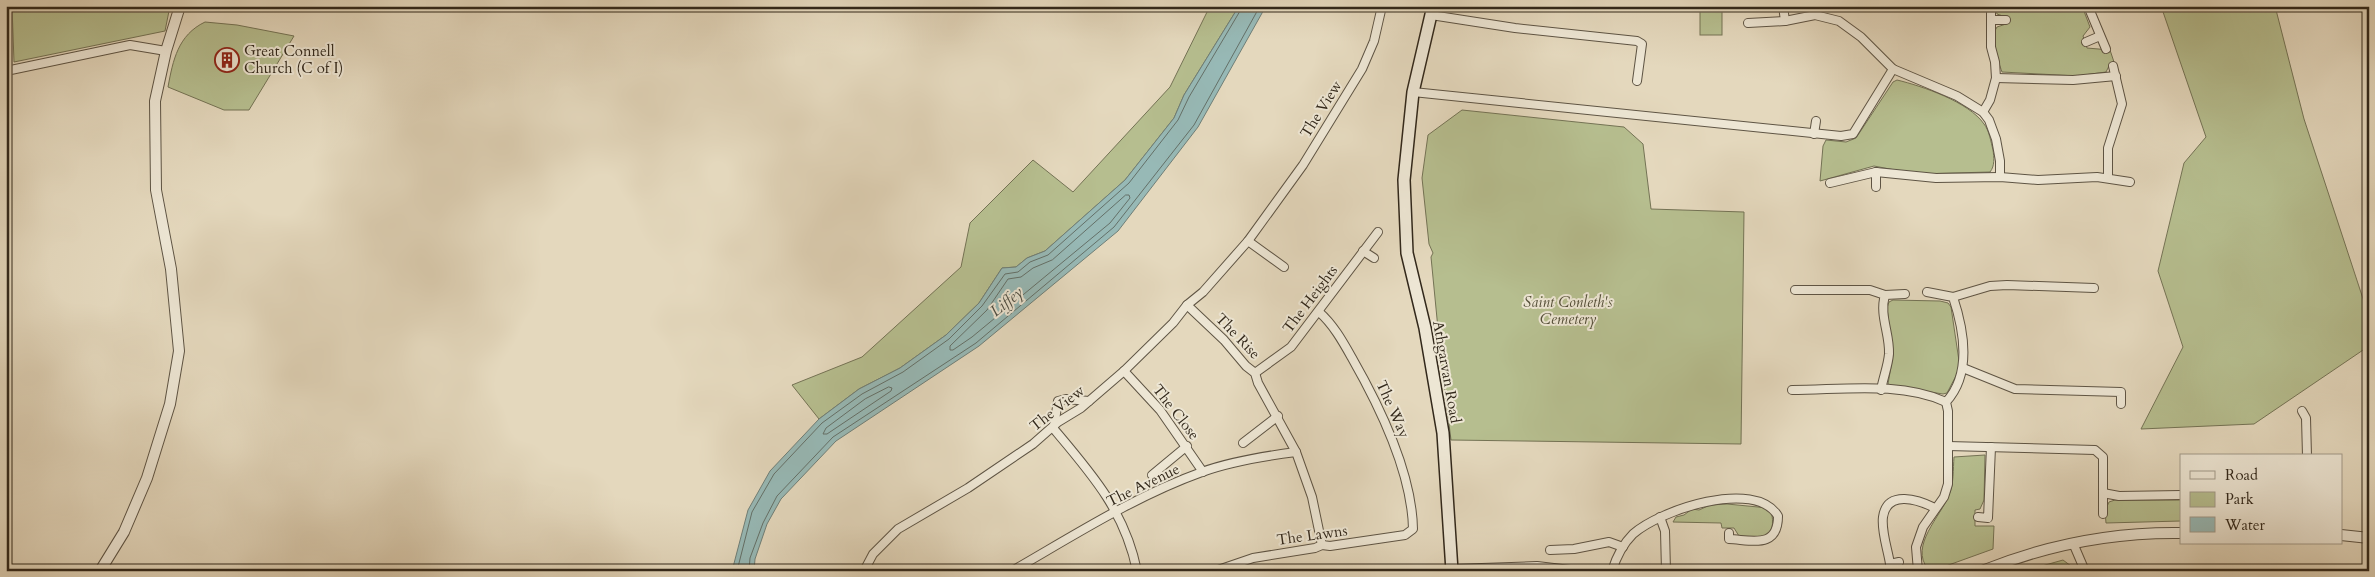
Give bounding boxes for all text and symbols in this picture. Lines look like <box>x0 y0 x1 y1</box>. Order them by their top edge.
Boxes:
place label: Great Connell Church (C of I) <box>244 41 343 78</box>
building icon: Great Connell Church (C of I) <box>214 47 240 73</box>
street label: The View <box>1296 76 1346 142</box>
street label: The Heights <box>1278 261 1342 337</box>
water label: Liffey <box>985 282 1028 322</box>
park label: Saint Conleth's Cemetery <box>1523 292 1613 329</box>
street label: The Rise <box>1211 309 1265 363</box>
street label: Athgarvan Road <box>1428 319 1466 425</box>
street label: The Way <box>1371 377 1415 441</box>
street label: The View <box>1026 380 1088 436</box>
street label: The Close <box>1148 380 1204 444</box>
legend <box>2180 454 2342 544</box>
street label: The Avenue <box>1103 459 1183 511</box>
text: Road <box>2225 465 2258 485</box>
text: Park <box>2225 489 2254 509</box>
text: Water <box>2224 515 2266 535</box>
street label: The Lawns <box>1275 520 1349 550</box>

